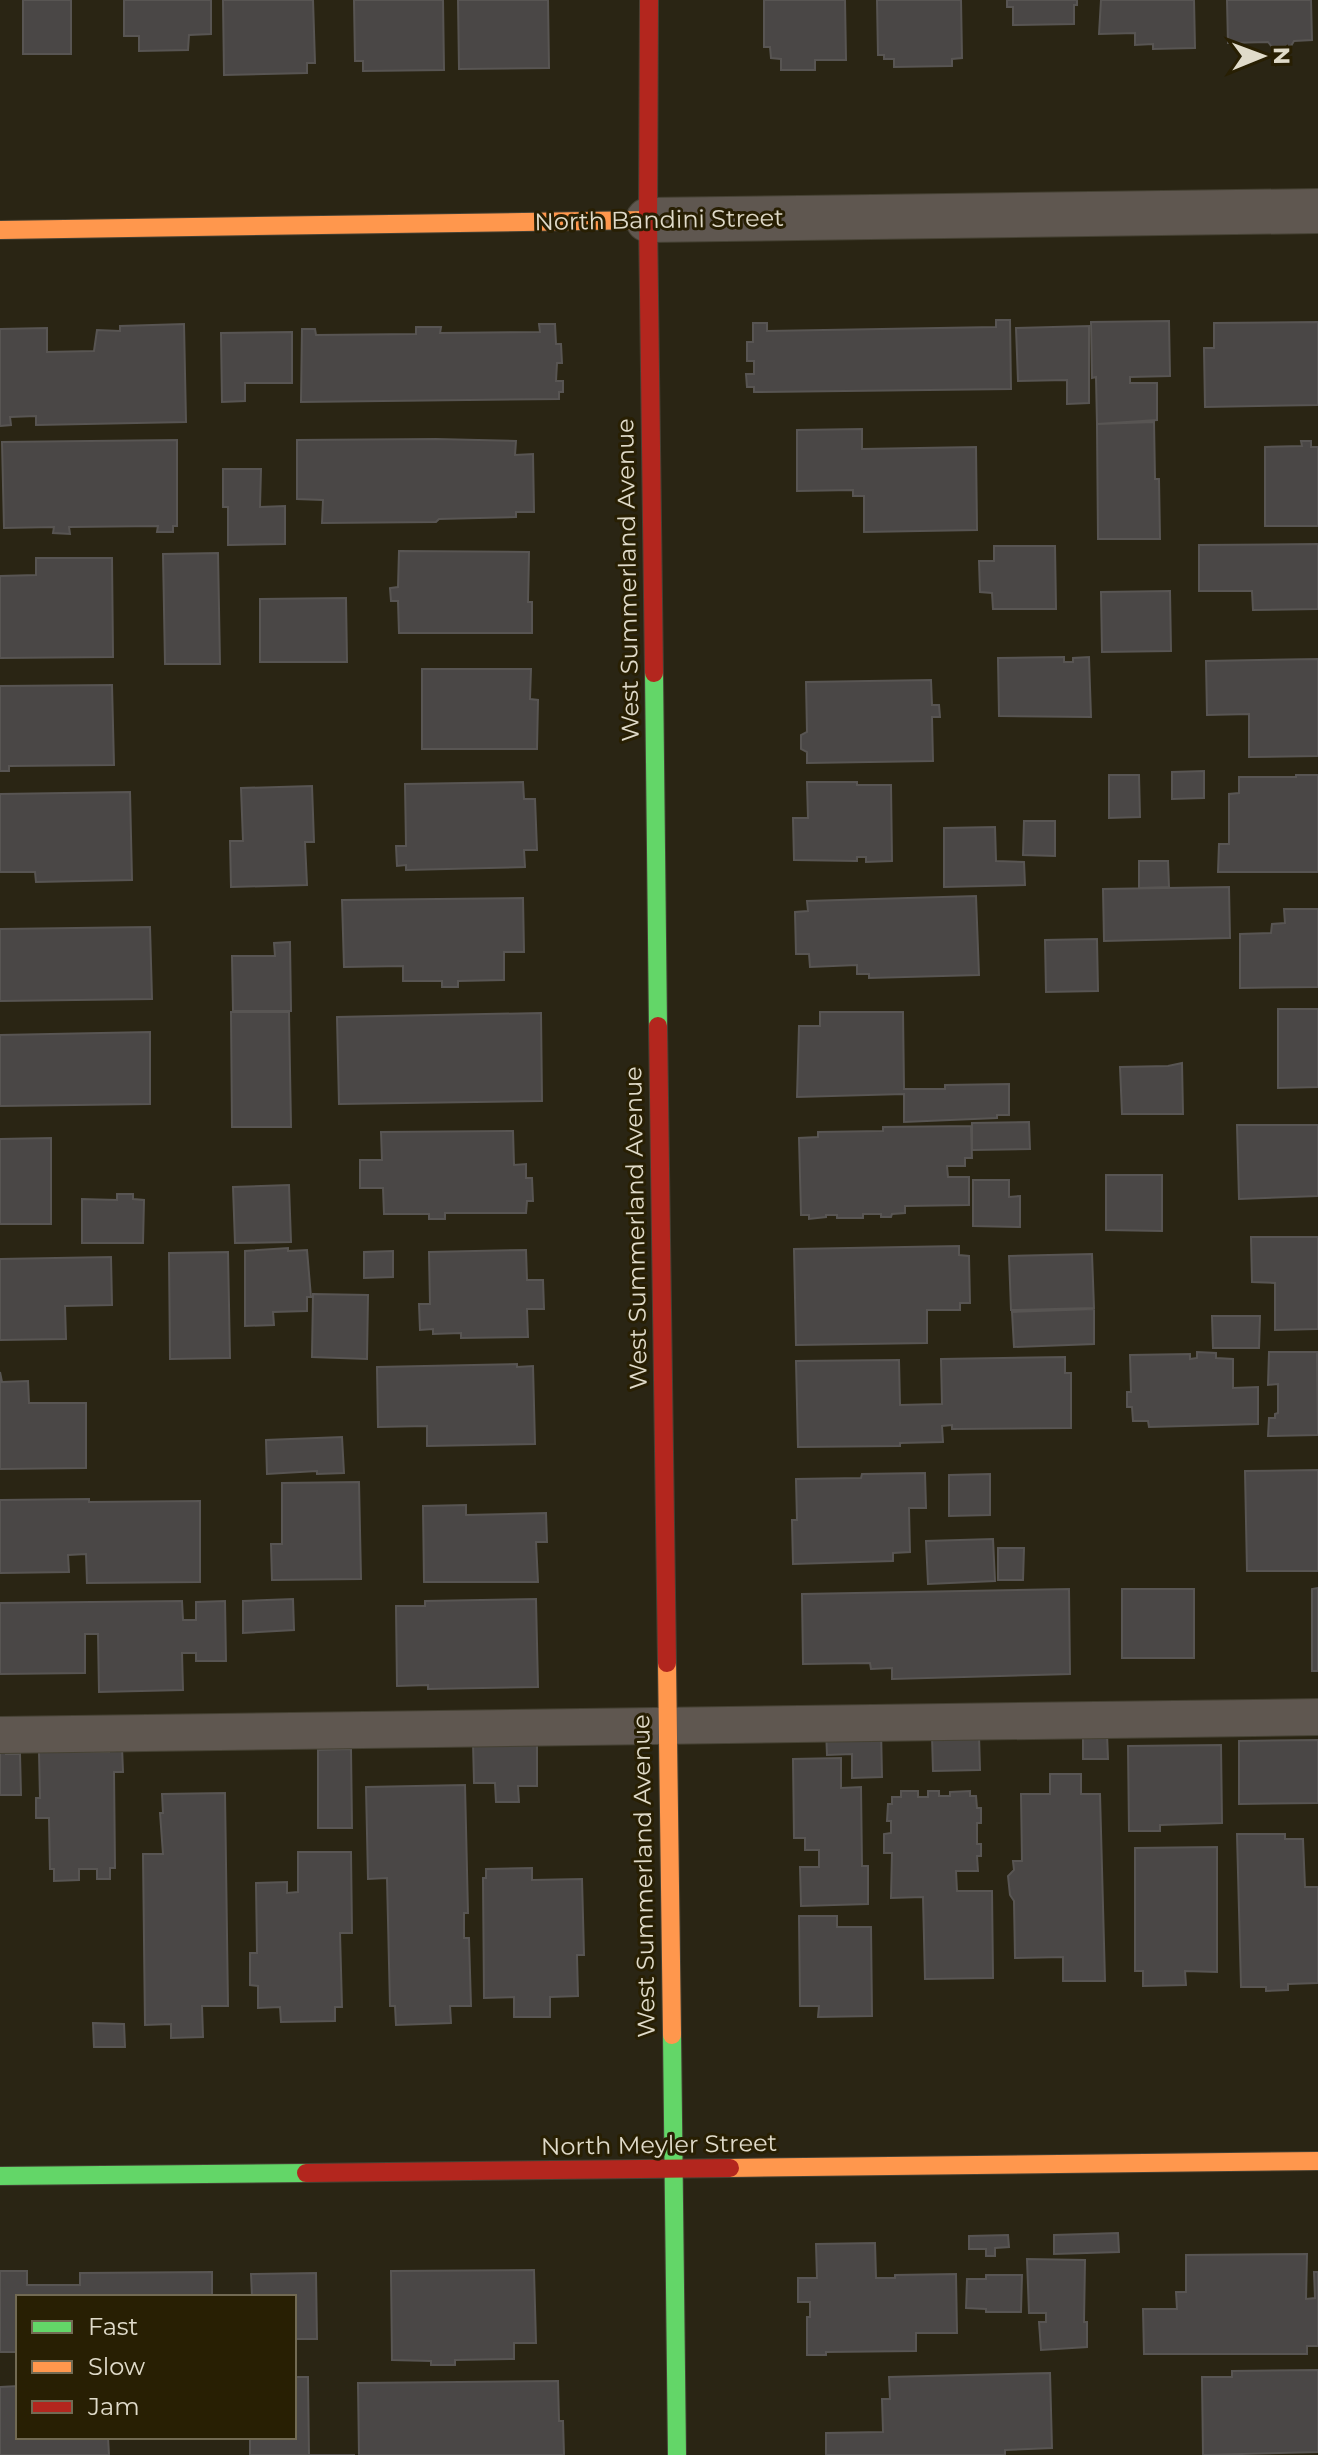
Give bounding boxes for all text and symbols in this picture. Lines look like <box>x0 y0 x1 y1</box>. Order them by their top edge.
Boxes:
north arrow <box>1222 16 1302 96</box>
text: N <box>1268 47 1295 65</box>
street label: North Bandini Street <box>534 203 784 236</box>
street label: West Summerland Avenue <box>610 418 645 742</box>
street label: West Summerland Avenue <box>618 1066 653 1390</box>
street label: West Summerland Avenue <box>626 1714 661 2038</box>
street label: North Meyler Street <box>541 2128 778 2161</box>
legend <box>16 2295 296 2439</box>
text: Fast <box>88 2312 139 2341</box>
text: Slow <box>88 2352 145 2381</box>
text: Jam <box>87 2392 140 2421</box>

